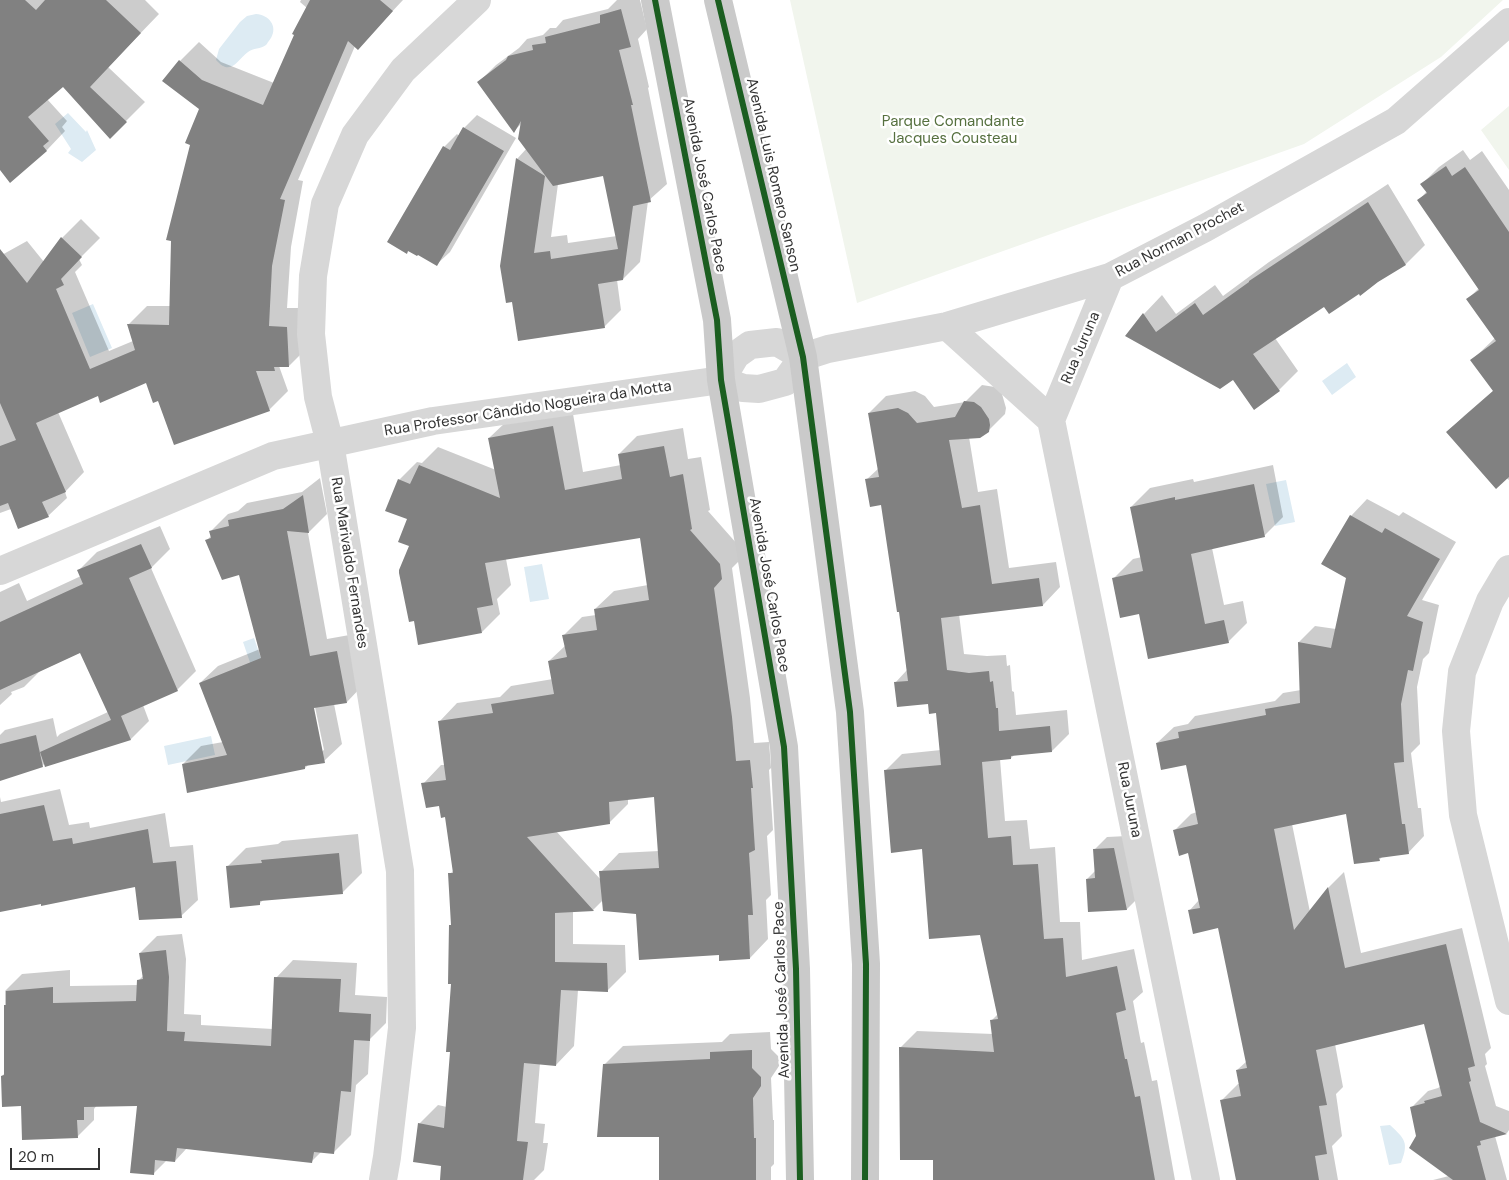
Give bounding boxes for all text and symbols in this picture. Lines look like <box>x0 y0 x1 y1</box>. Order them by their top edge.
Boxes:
street label: Avenida Luis Romero Sanson <box>742 76 804 274</box>
street label: Avenida José Carlos Pace <box>678 96 730 274</box>
park label: Parque Comandante Jacques Cousteau <box>882 113 1024 148</box>
street label: Rua Norman Prochet <box>1113 199 1247 281</box>
street label: Rua Juruna <box>1058 309 1104 387</box>
street label: Rua Professor Cândido Nogueira da Motta <box>383 377 673 441</box>
street label: Rua Marivaldo Fernandes <box>327 476 371 650</box>
street label: Avenida José Carlos Pace <box>745 496 793 674</box>
street label: Rua Juruna <box>1113 761 1145 839</box>
street label: Avenida José Carlos Pace <box>770 901 794 1079</box>
scale bar <box>12 1138 102 1170</box>
text: 20 m <box>18 1147 54 1167</box>

